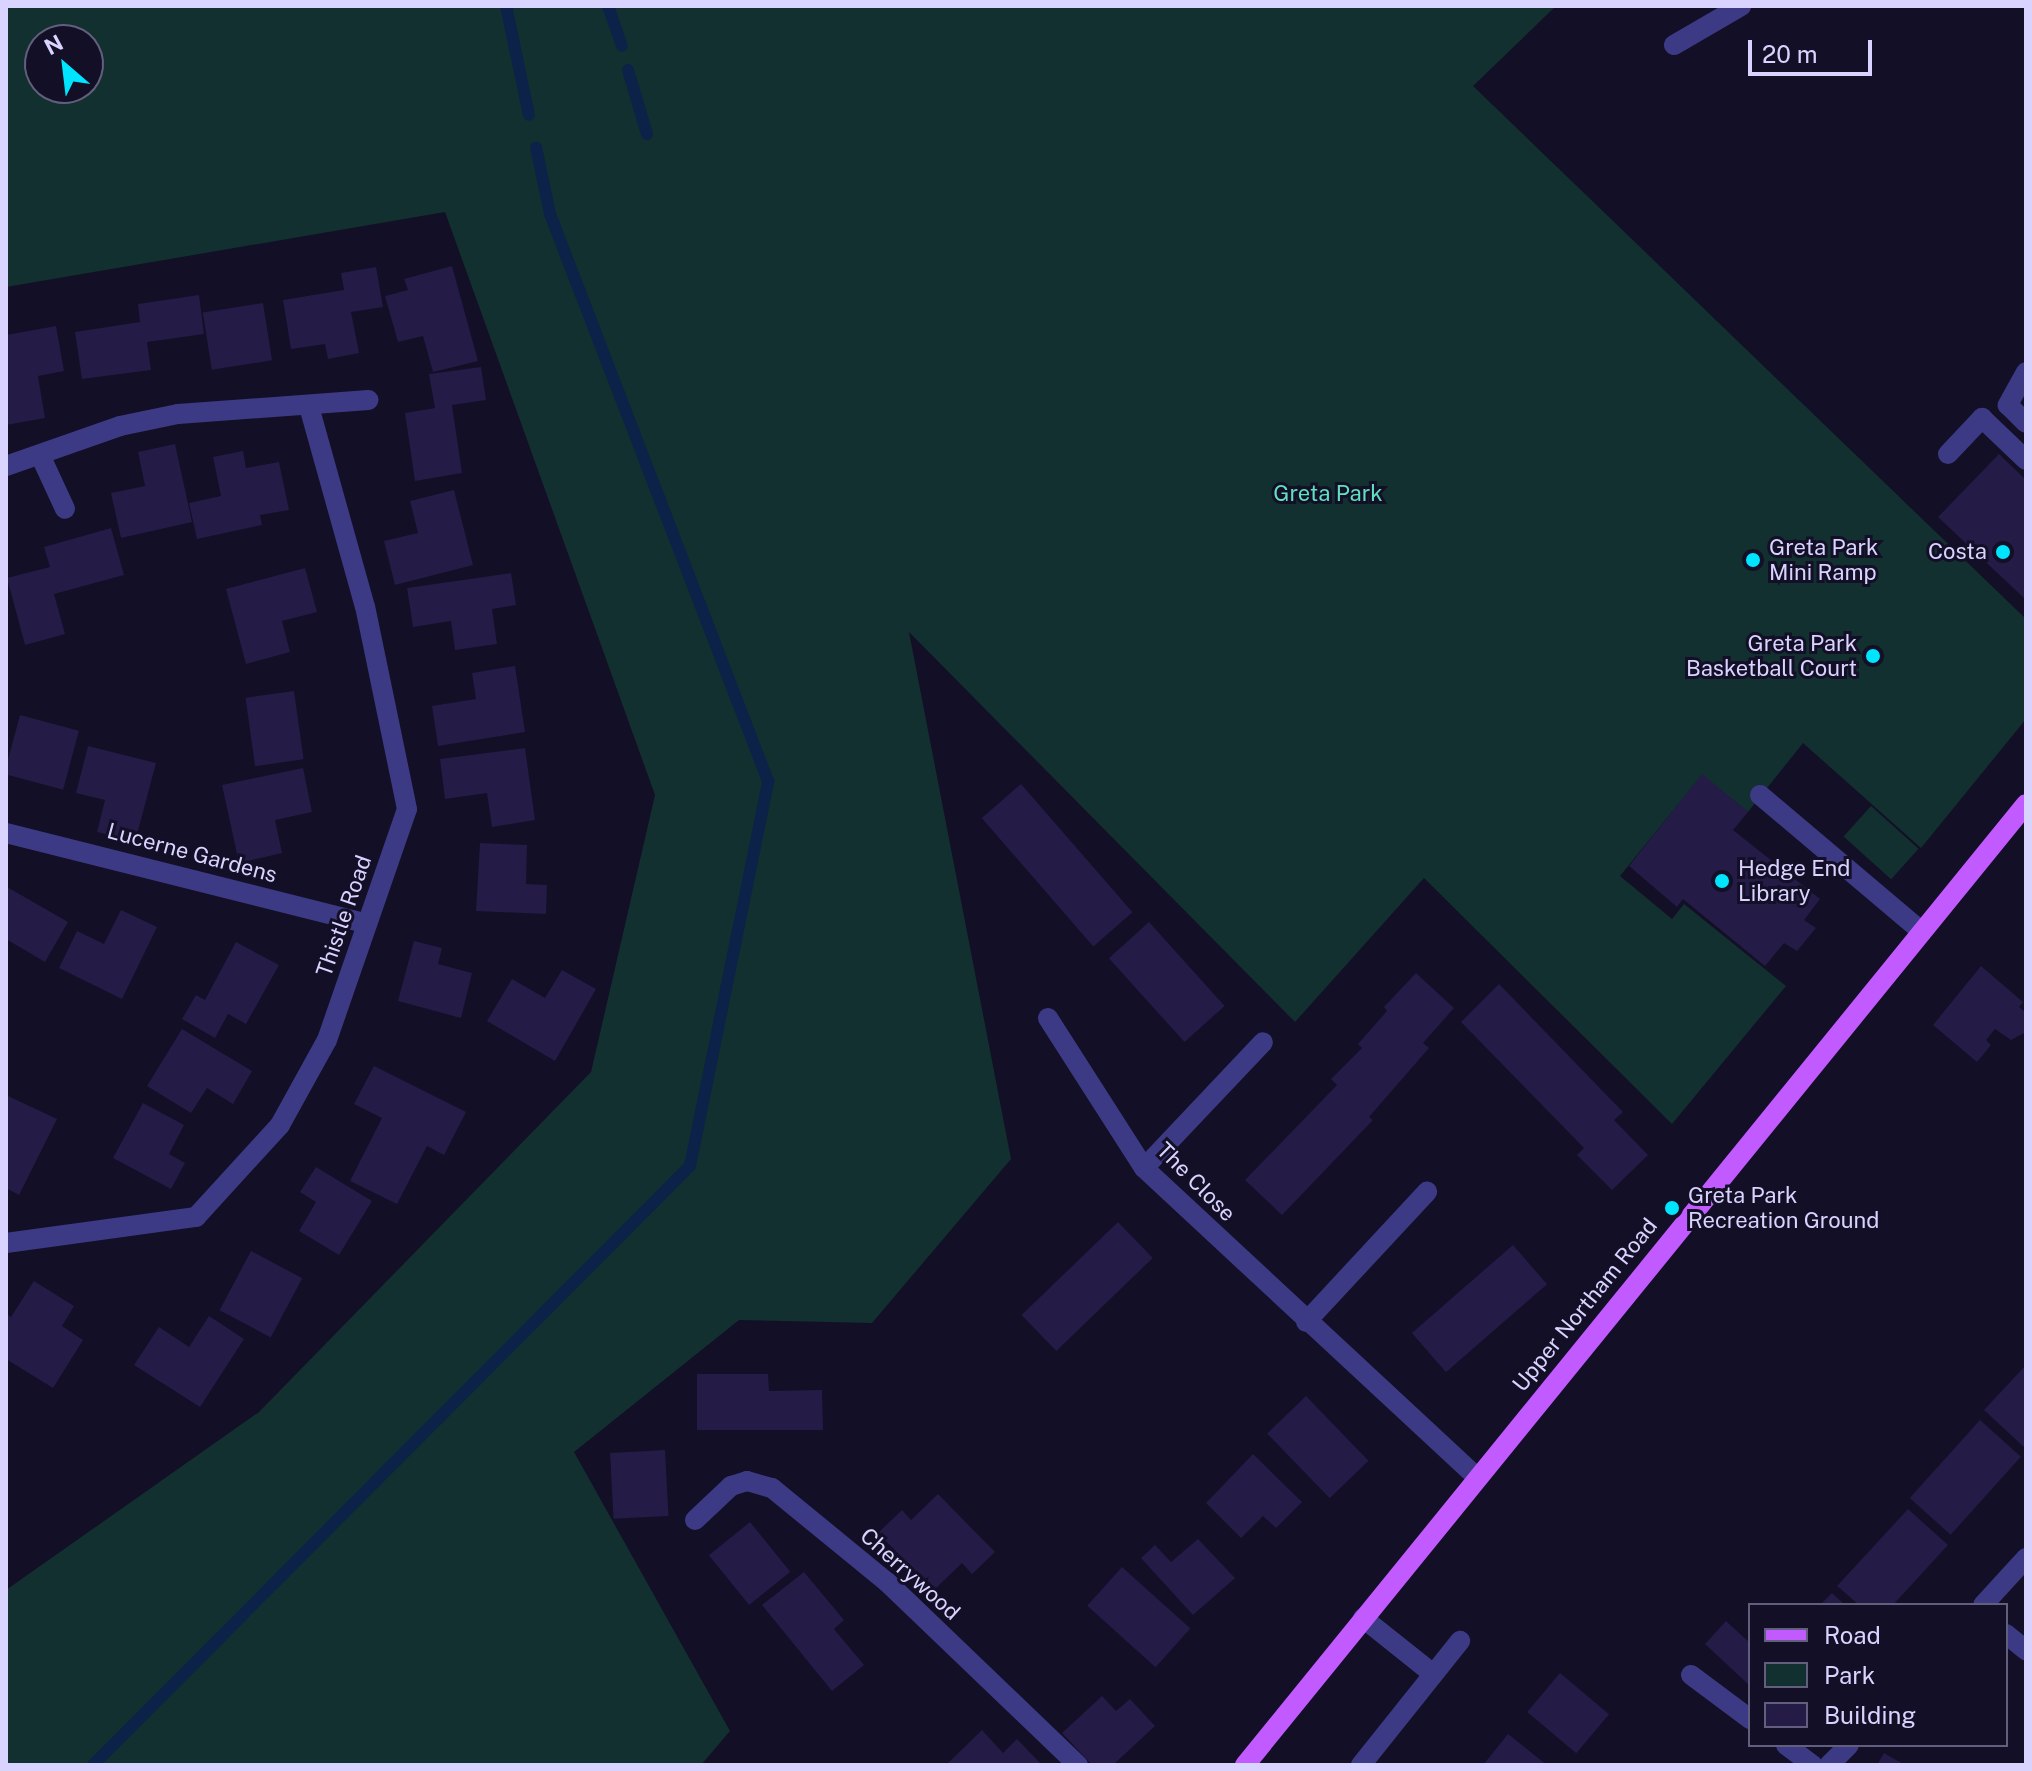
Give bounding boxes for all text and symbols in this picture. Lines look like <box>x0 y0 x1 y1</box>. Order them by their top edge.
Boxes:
north arrow <box>24 24 104 104</box>
scale bar <box>1752 24 1876 74</box>
text: N <box>40 29 67 60</box>
text: 20 m <box>1762 40 1818 68</box>
park label: Greta Park <box>1273 481 1383 507</box>
place label: Greta Park Mini Ramp <box>1769 534 1878 586</box>
place label: Costa <box>1928 539 1987 565</box>
marker: Costa <box>1994 543 2012 561</box>
marker: Greta Park Mini Ramp <box>1744 551 1762 569</box>
place label: Greta Park Basketball Court <box>1686 630 1857 682</box>
marker: Greta Park Basketball Court <box>1864 647 1882 665</box>
street label: Lucerne Gardens <box>104 818 280 888</box>
street label: Thistle Road <box>311 852 377 980</box>
place label: Hedge End Library <box>1738 855 1851 906</box>
marker: Hedge End Library <box>1713 872 1731 890</box>
street label: The Close <box>1151 1137 1241 1227</box>
place label: Greta Park Recreation Ground <box>1688 1182 1879 1234</box>
marker: Greta Park Recreation Ground <box>1663 1199 1681 1217</box>
street label: Upper Northam Road <box>1507 1213 1663 1397</box>
street label: Cherrywood <box>855 1522 965 1626</box>
legend <box>1748 1603 2008 1747</box>
text: Road <box>1824 1621 1881 1649</box>
text: Park <box>1824 1661 1875 1689</box>
text: Building <box>1824 1701 1916 1729</box>

